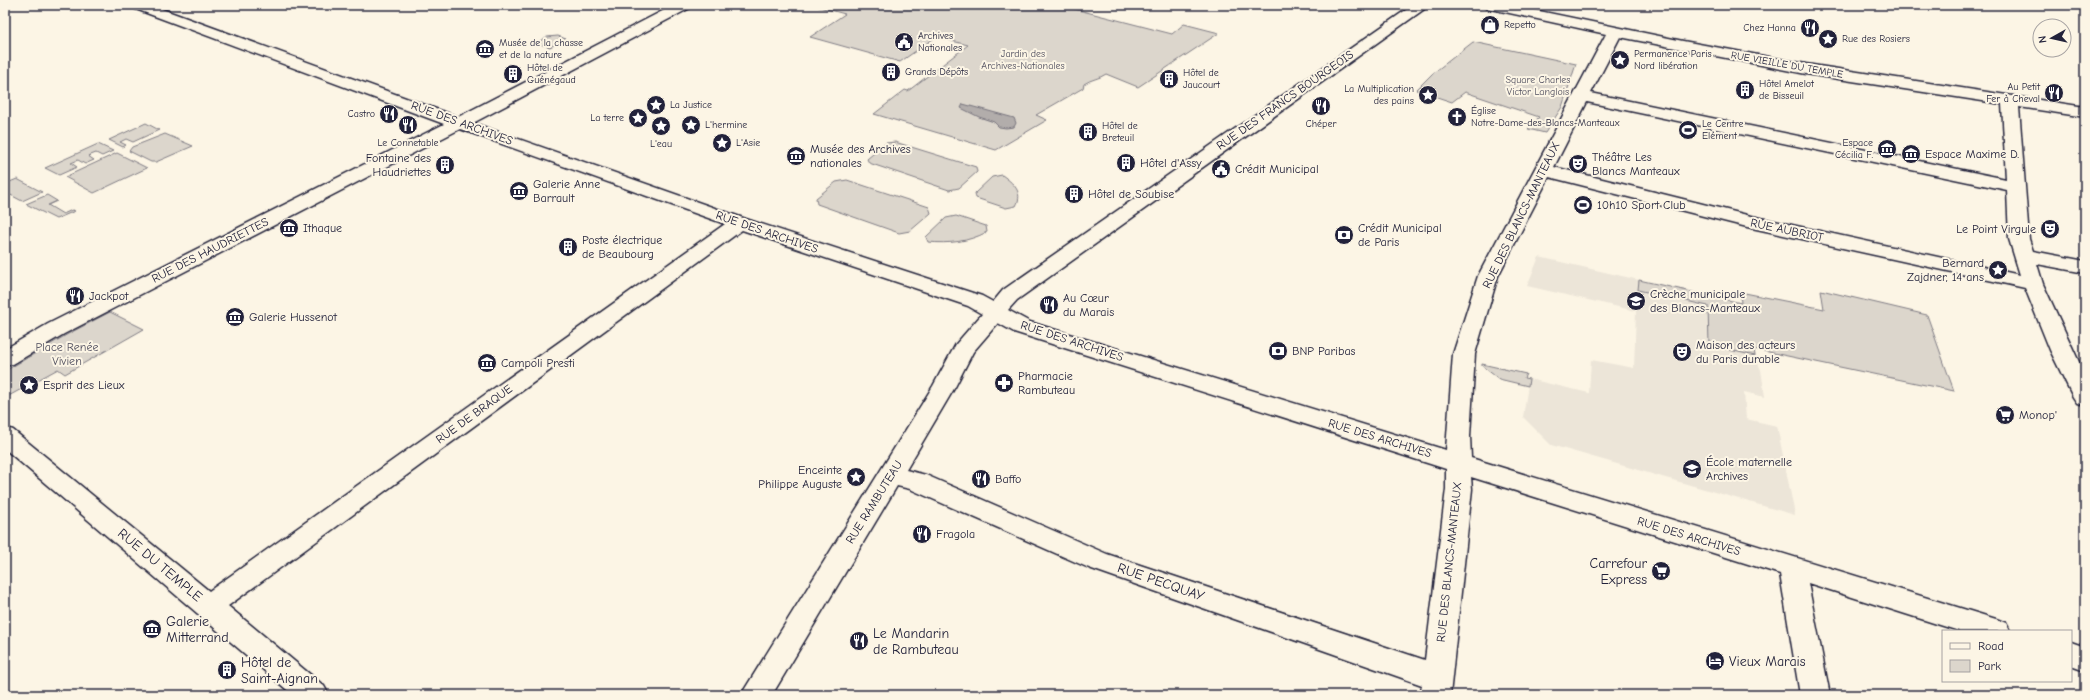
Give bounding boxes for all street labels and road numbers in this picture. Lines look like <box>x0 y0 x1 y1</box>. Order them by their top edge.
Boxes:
street label: RUE DES FRANCS BOURGEOIS <box>1214 47 1357 153</box>
street label: RUE VIEILLE DU TEMPLE <box>1730 49 1844 81</box>
street label: RUE DES ARCHIVES <box>409 98 515 148</box>
street label: RUE DES BLANCS-MANTEAUX <box>1479 140 1563 290</box>
street label: RUE DES ARCHIVES <box>714 208 820 256</box>
street label: RUE DES HAUDRIETTES <box>149 214 271 286</box>
street label: RUE AUBRIOT <box>1749 215 1826 245</box>
street label: RUE DES ARCHIVES <box>1019 318 1126 364</box>
street label: RUE DE BRAQUE <box>433 382 515 446</box>
street label: RUE DES ARCHIVES <box>1327 416 1434 460</box>
street label: RUE RAMBUTEAU <box>843 458 905 546</box>
street label: RUE DES BLANCS-MANTEAUX <box>1434 481 1464 643</box>
street label: RUE DES ARCHIVES <box>1636 514 1743 558</box>
street label: RUE DU TEMPLE <box>114 525 206 605</box>
street label: RUE PECQUAY <box>1115 559 1207 605</box>

